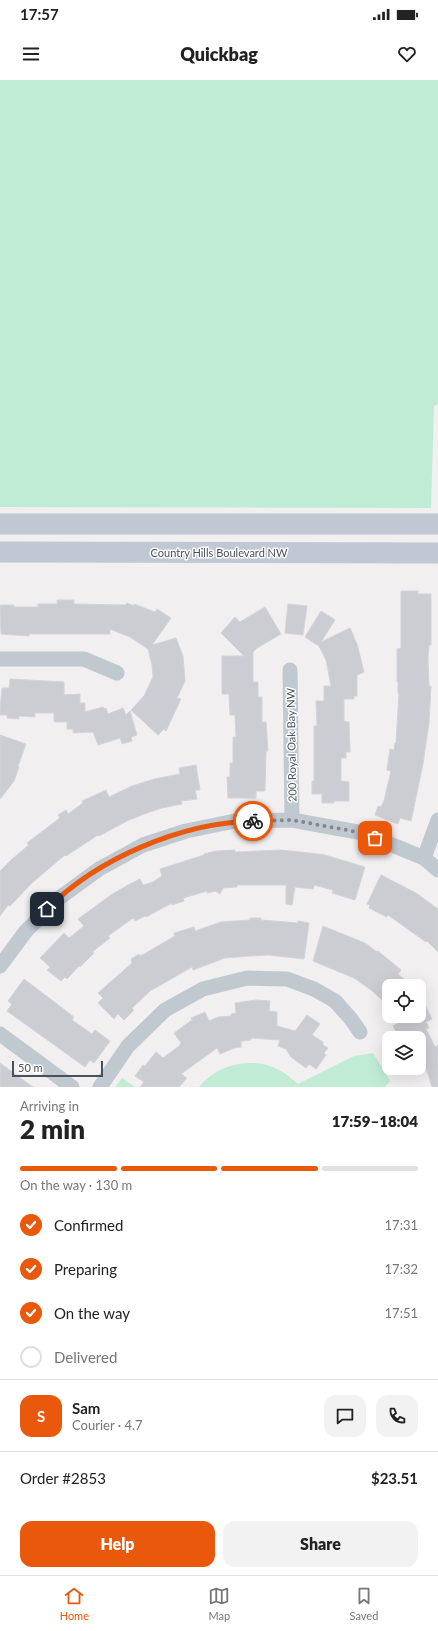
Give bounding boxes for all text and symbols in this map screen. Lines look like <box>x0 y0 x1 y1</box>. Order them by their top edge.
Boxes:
text: 17:57 <box>20 5 59 23</box>
icon: menu <box>20 43 42 65</box>
text: Quickbag <box>180 43 258 65</box>
icon: heart <box>396 43 418 65</box>
street label: Country Hills Boulevard NW <box>151 546 288 559</box>
street label: 200 Royal Oak Bay NW <box>283 687 298 802</box>
courier <box>233 801 273 841</box>
icon: bike <box>242 810 264 832</box>
pin <box>358 821 392 855</box>
icon: bag <box>364 827 386 849</box>
pin <box>30 892 64 926</box>
icon: home <box>36 898 58 920</box>
map controls <box>382 979 426 1075</box>
button: locate <box>382 979 426 1023</box>
button: layers <box>382 1031 426 1075</box>
scale bar <box>12 1059 103 1078</box>
text: 50 m <box>18 1061 43 1074</box>
text: Arriving in <box>20 1098 79 1114</box>
text: 17:59–18:04 <box>332 1112 418 1130</box>
text: 2 min <box>20 1113 85 1145</box>
text: On the way · 130 m <box>20 1177 132 1193</box>
icon: check <box>20 1214 42 1236</box>
text: Confirmed <box>54 1216 123 1234</box>
text: 17:31 <box>385 1217 418 1233</box>
icon: check <box>20 1258 42 1280</box>
text: Preparing <box>54 1260 117 1278</box>
text: 17:32 <box>385 1261 418 1277</box>
icon: check <box>20 1302 42 1324</box>
text: On the way <box>54 1304 130 1322</box>
text: 17:51 <box>385 1305 418 1321</box>
text: Delivered <box>54 1348 117 1366</box>
button: chat <box>324 1395 366 1437</box>
button: phone <box>376 1395 418 1437</box>
text: Sam <box>72 1399 100 1417</box>
text: S <box>37 1407 45 1425</box>
text: Courier · 4.7 <box>72 1417 143 1433</box>
text: Order #2853 <box>20 1469 106 1487</box>
text: $23.51 <box>371 1469 418 1487</box>
button: Help <box>20 1521 215 1567</box>
button: Share <box>223 1521 418 1567</box>
tab: Home <box>60 1585 89 1622</box>
tab: Map <box>208 1585 230 1622</box>
tab: Saved <box>350 1585 378 1622</box>

